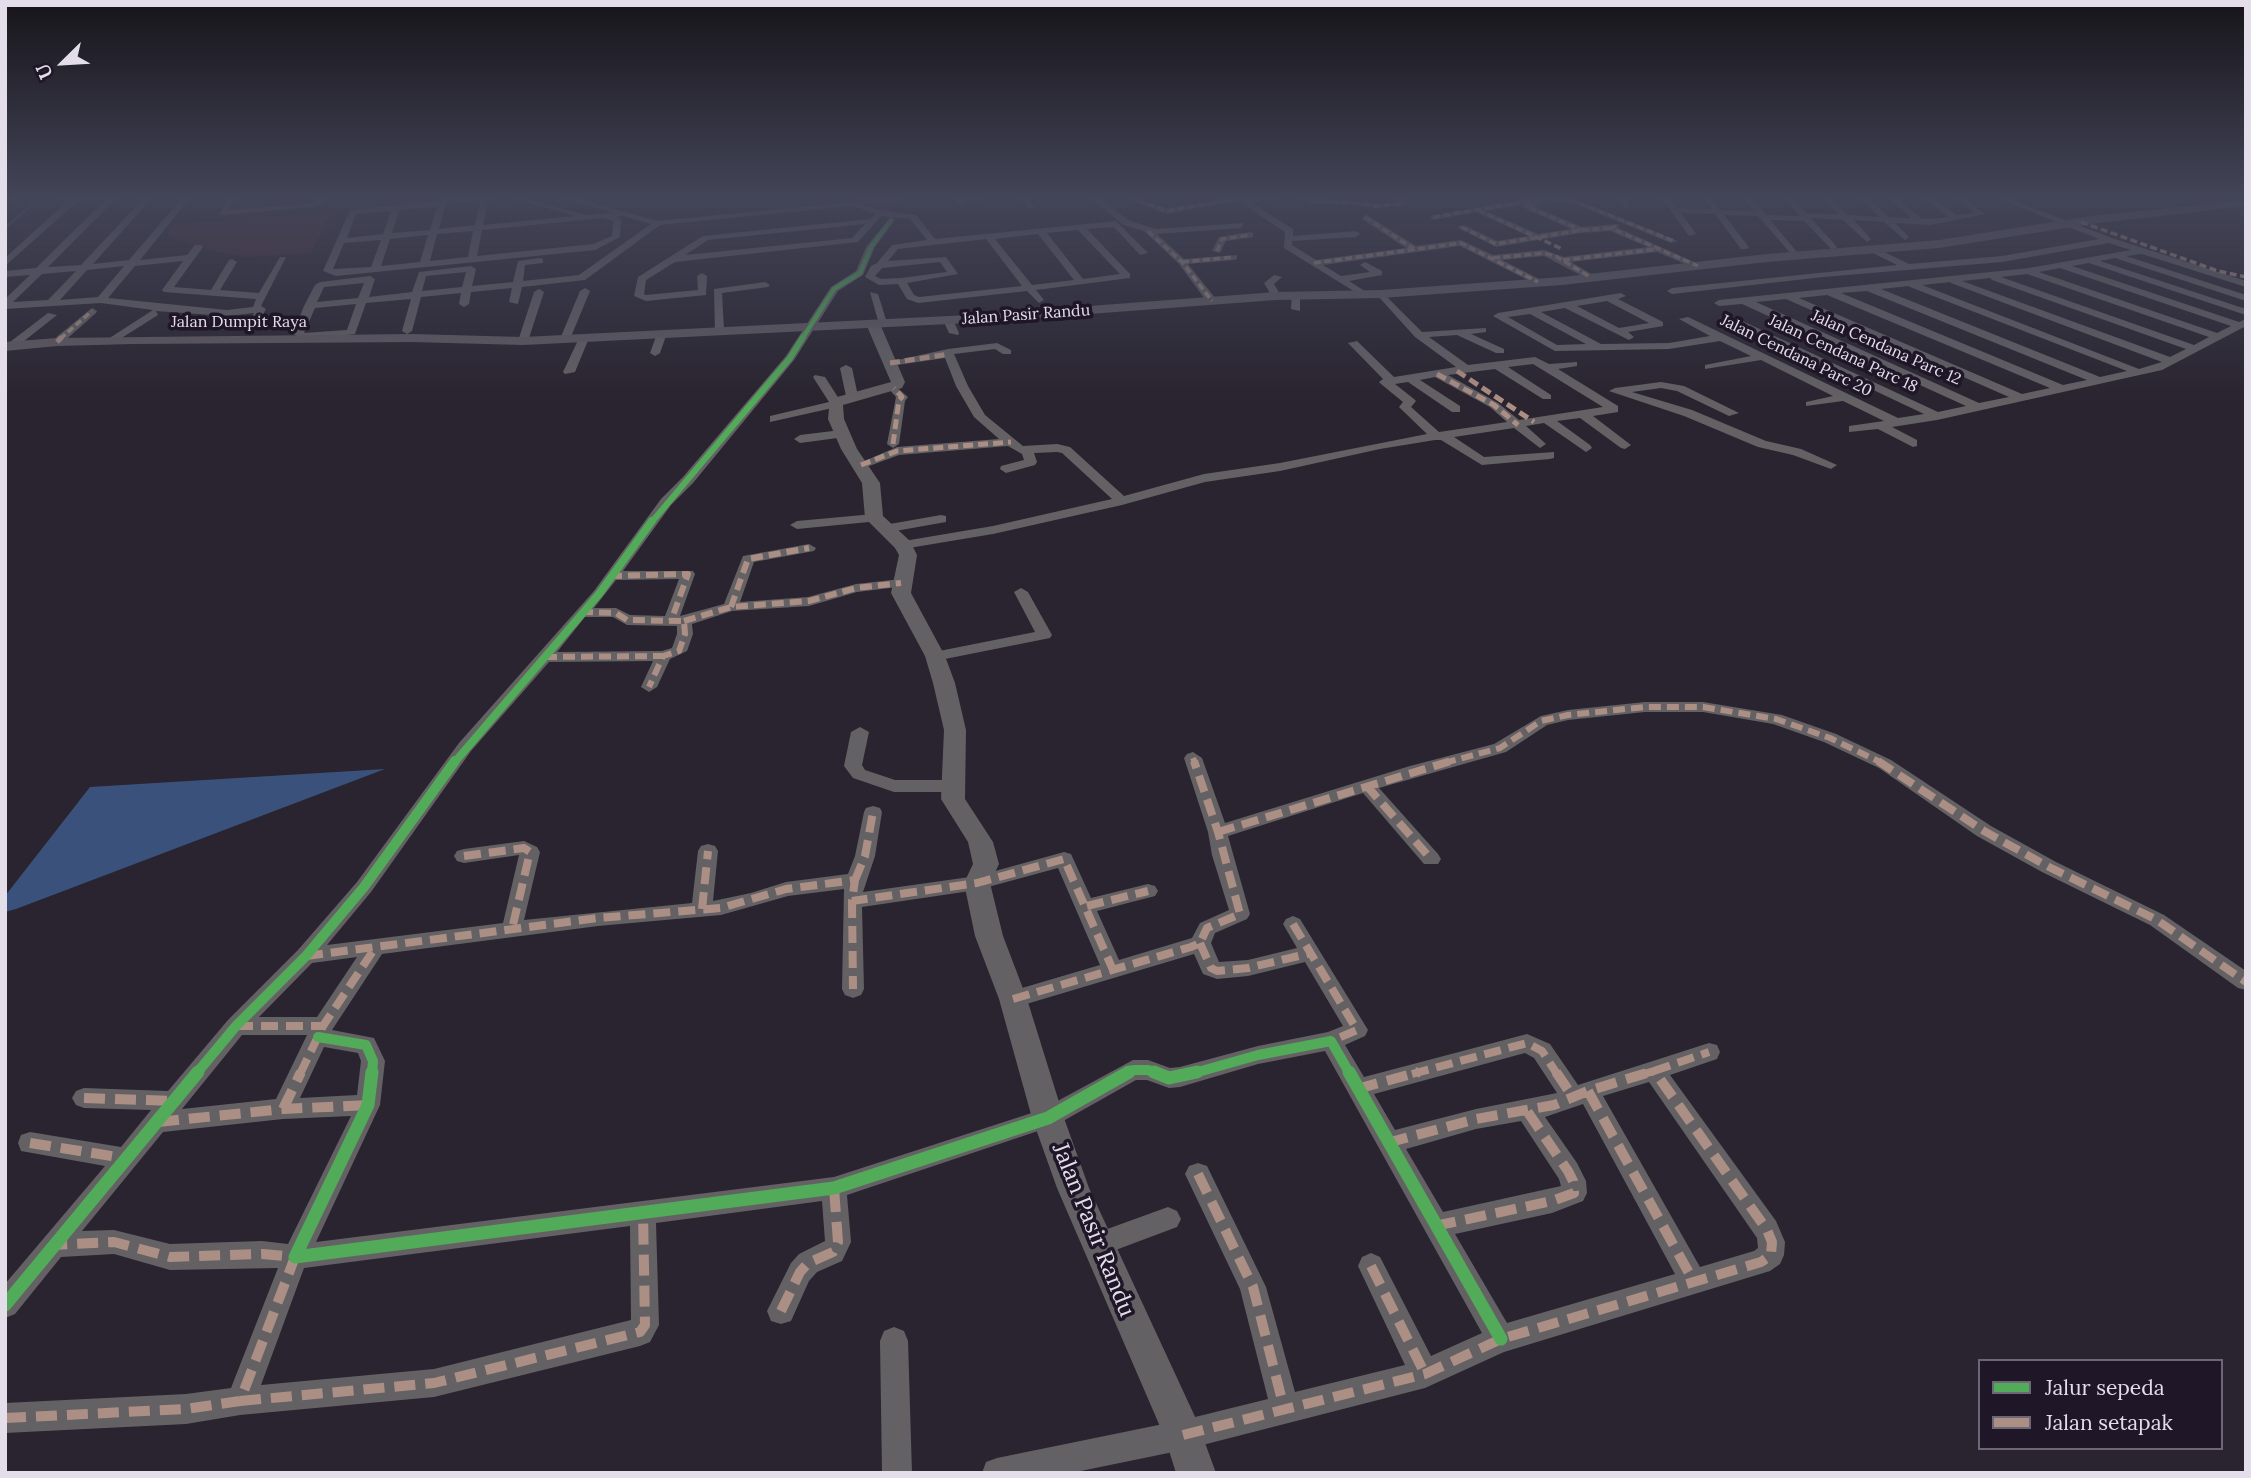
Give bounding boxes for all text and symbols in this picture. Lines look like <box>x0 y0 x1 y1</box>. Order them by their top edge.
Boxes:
north arrow <box>28 28 98 98</box>
text: U <box>30 60 58 83</box>
street label: Jalan Pasir Randu <box>961 301 1091 329</box>
street label: Jalan Cendana Parc 12 <box>1808 306 1964 390</box>
street label: Jalan Cendana Parc 20 <box>1717 311 1875 401</box>
street label: Jalan Cendana Parc 18 <box>1765 311 1921 397</box>
street label: Jalan Dumpit Raya <box>171 312 307 332</box>
street label: Jalan Pasir Randu <box>1046 1139 1140 1321</box>
legend <box>1978 1359 2223 1450</box>
text: Jalur sepeda <box>2045 1374 2165 1401</box>
text: Jalan setapak <box>2045 1409 2173 1436</box>

